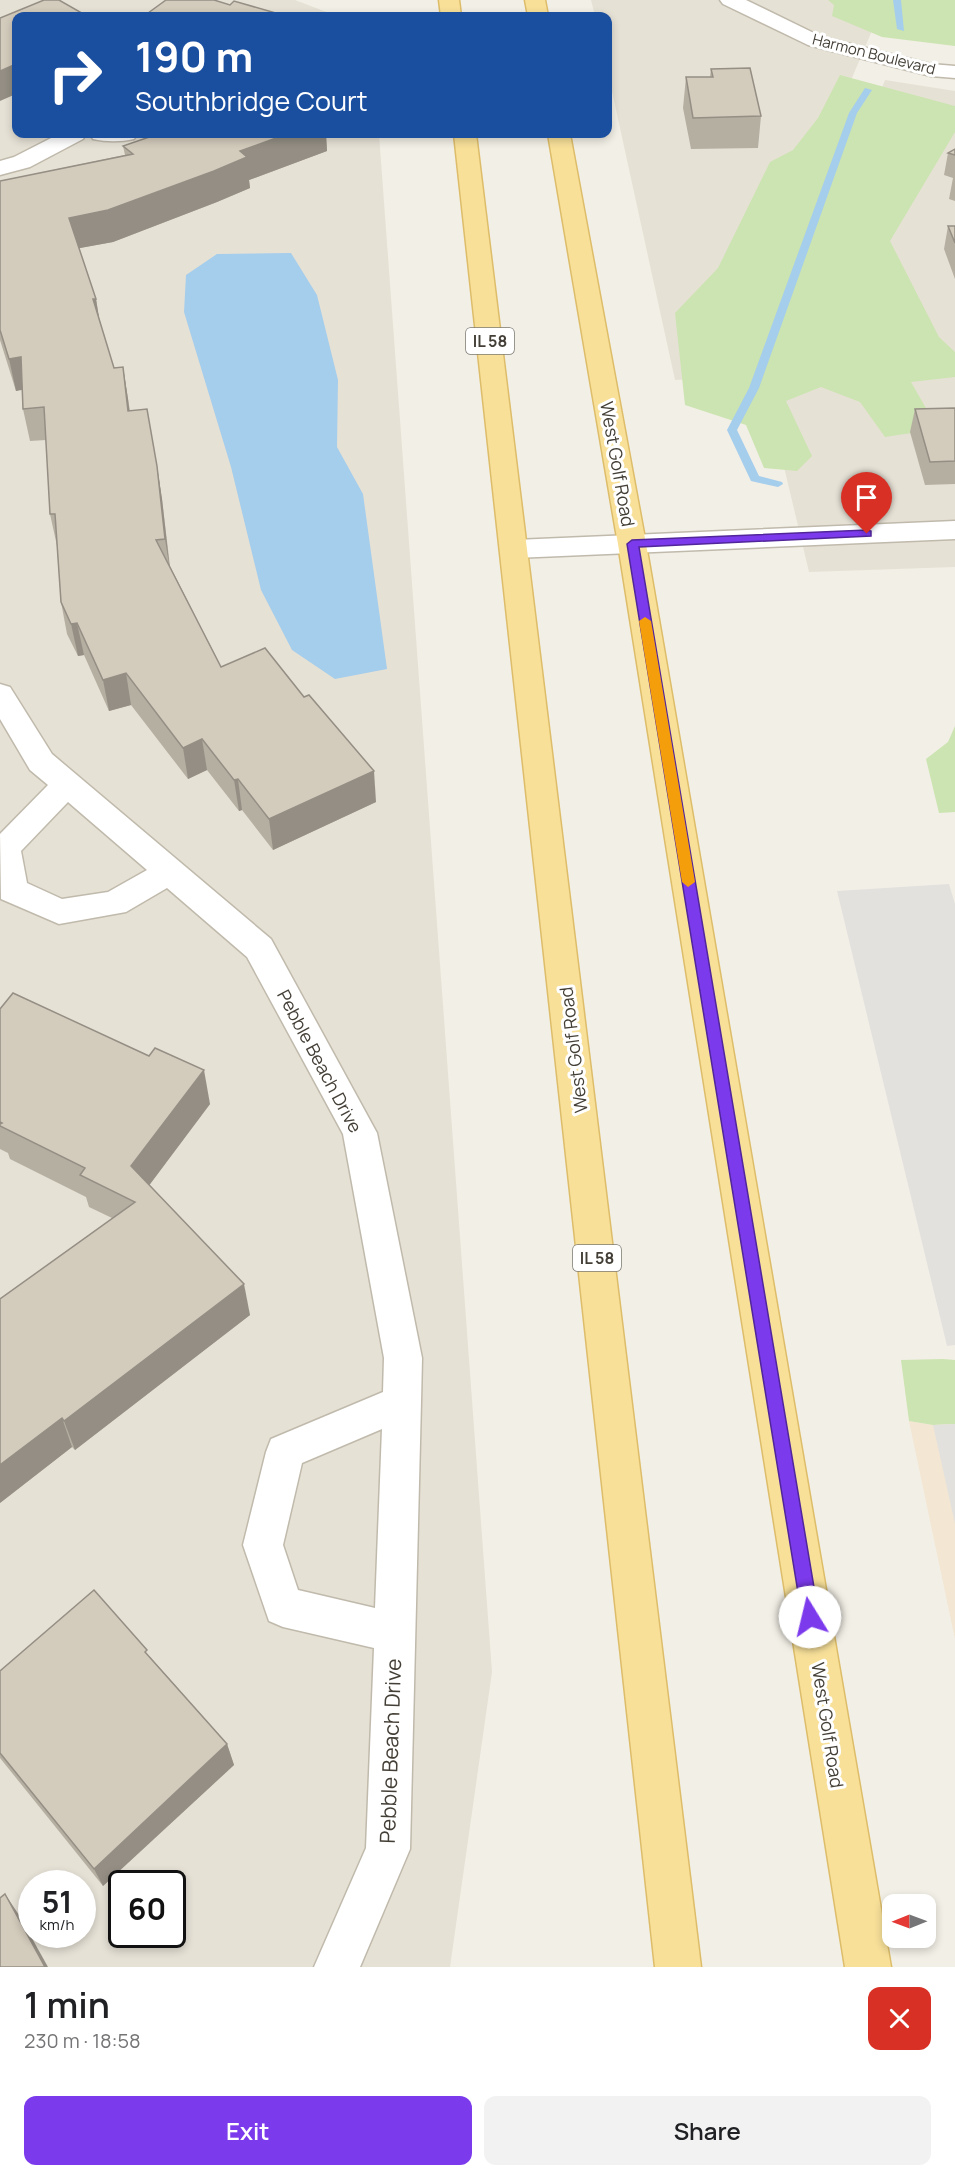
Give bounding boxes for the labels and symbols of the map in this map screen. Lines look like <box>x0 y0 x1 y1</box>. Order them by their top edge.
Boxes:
street label: Harmon Boulevard <box>810 29 938 79</box>
road number: IL 58 <box>466 328 514 354</box>
street label: West Golf Road <box>595 400 641 528</box>
pin <box>841 472 892 534</box>
street label: Pebble Beach Drive <box>272 985 368 1137</box>
street label: West Golf Road <box>553 986 593 1114</box>
road number: IL 58 <box>573 1245 621 1271</box>
position arrow <box>778 1585 842 1649</box>
street label: Pebble Beach Drive <box>373 1658 407 1844</box>
street label: West Golf Road <box>806 1661 850 1789</box>
speed limit sign: 60 <box>108 1870 186 1948</box>
north arrow <box>882 1894 936 1948</box>

